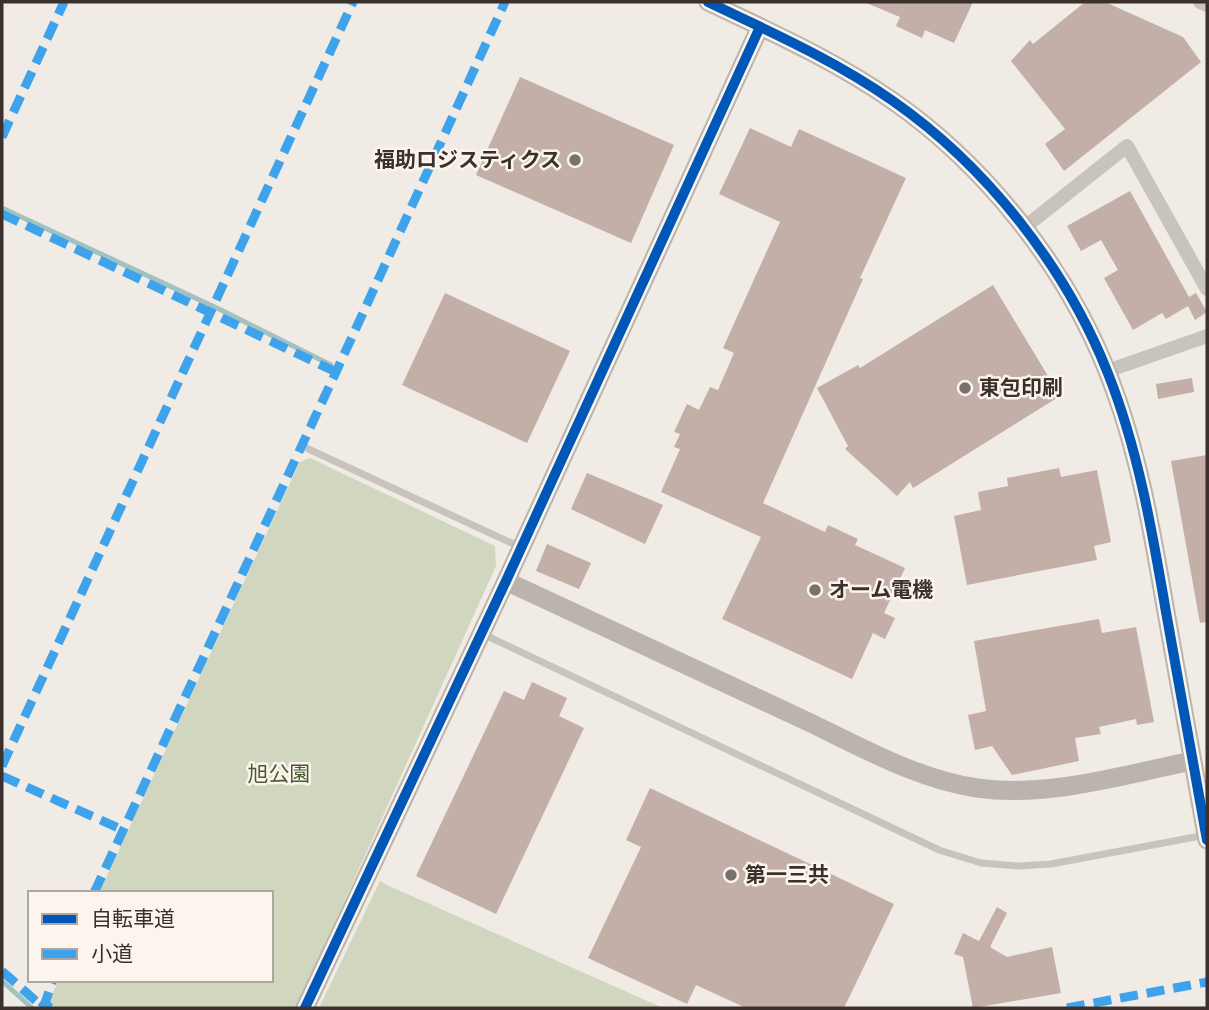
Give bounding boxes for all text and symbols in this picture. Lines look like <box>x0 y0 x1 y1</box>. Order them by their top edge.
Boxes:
place label: 福助ロジスティクス <box>374 148 561 172</box>
marker: 福助ロジスティクス <box>567 152 583 168</box>
place label: 東包印刷 <box>979 376 1063 400</box>
marker: 東包印刷 <box>957 380 973 396</box>
place label: オーム電機 <box>829 578 933 602</box>
marker: オーム電機 <box>807 582 823 598</box>
park label: 旭公園 <box>248 762 311 786</box>
place label: 第一三共 <box>745 863 829 887</box>
marker: 第一三共 <box>723 867 739 883</box>
legend <box>28 891 273 982</box>
text: 自転車道 <box>91 907 175 931</box>
text: 小道 <box>91 942 133 966</box>

